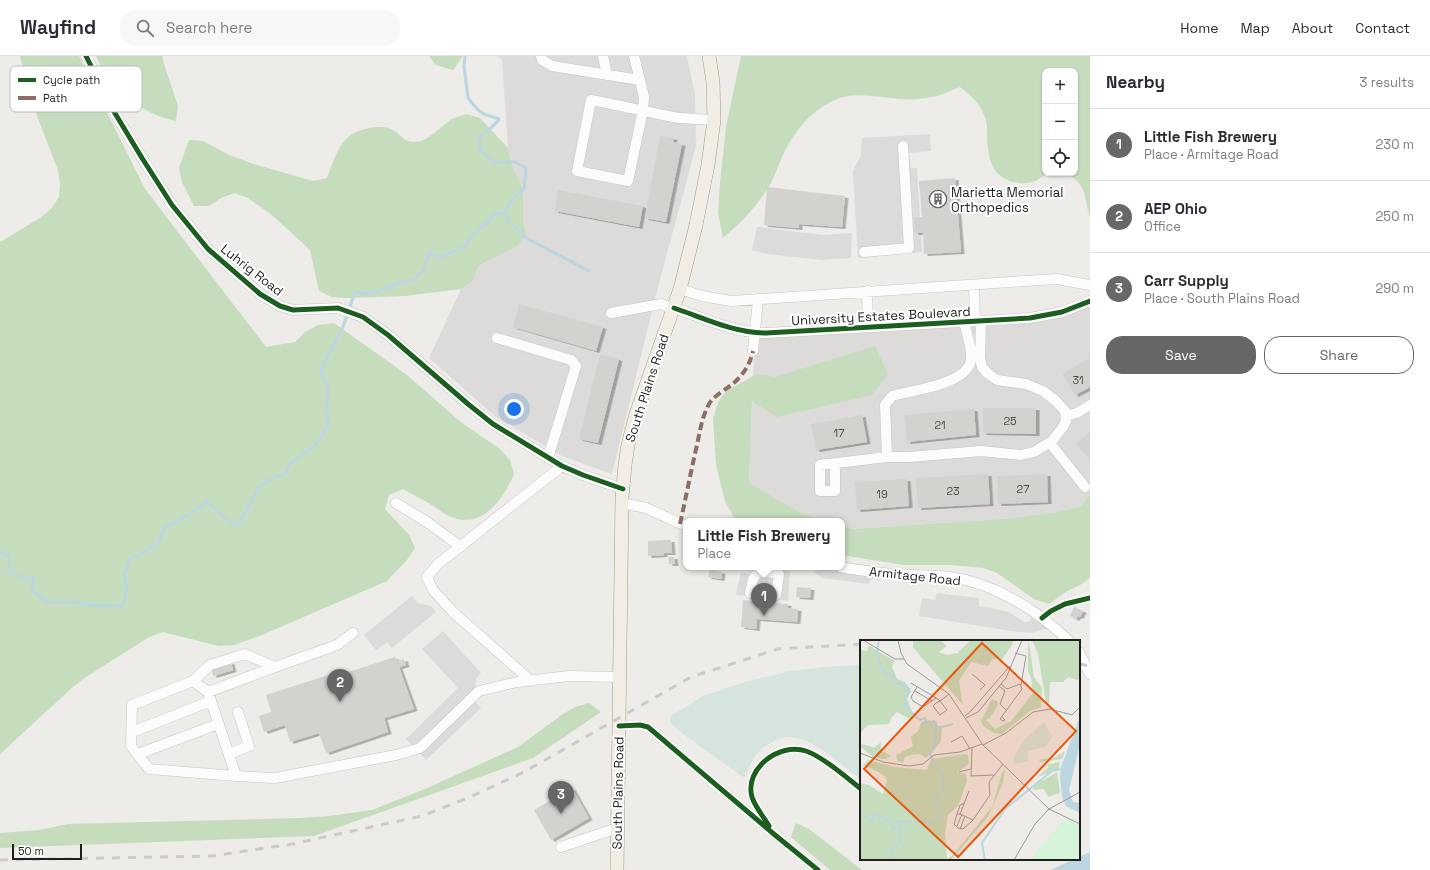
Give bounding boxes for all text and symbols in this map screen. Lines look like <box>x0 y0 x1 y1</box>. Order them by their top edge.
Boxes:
search box <box>120 10 400 46</box>
text: Wayfind <box>20 15 96 40</box>
icon: search <box>134 17 156 39</box>
text: Search here <box>166 18 252 37</box>
text: Home <box>1180 19 1218 37</box>
text: Map <box>1240 19 1270 37</box>
text: About <box>1292 19 1333 37</box>
text: Contact <box>1355 19 1410 37</box>
legend <box>10 66 142 112</box>
map controls <box>1042 68 1078 176</box>
button: + <box>1042 68 1078 104</box>
text: Nearby <box>1106 71 1165 93</box>
text: Cycle path <box>43 73 100 87</box>
text: 3 results <box>1360 74 1414 91</box>
text: Path <box>43 91 67 105</box>
button: − <box>1042 104 1078 140</box>
text: Little Fish Brewery <box>1144 127 1277 146</box>
text: 1 <box>1116 136 1122 153</box>
text: 230 m <box>1376 136 1414 153</box>
button: locate <box>1042 140 1078 176</box>
text: Place · Armitage Road <box>1144 146 1279 163</box>
place label: Marietta Memorial Orthopedics <box>951 184 1063 216</box>
building icon: Marietta Memorial Orthopedics <box>928 189 948 209</box>
text: AEP Ohio <box>1144 199 1207 218</box>
text: 2 <box>1115 208 1123 225</box>
text: 250 m <box>1376 208 1414 225</box>
text: Office <box>1144 218 1181 235</box>
street label: Luhrig Road <box>217 240 287 300</box>
text: Carr Supply <box>1144 271 1229 290</box>
text: 3 <box>1115 280 1123 297</box>
text: 290 m <box>1375 280 1414 297</box>
text: Place · South Plains Road <box>1144 290 1300 307</box>
street label: University Estates Boulevard <box>791 303 971 329</box>
street label: South Plains Road <box>621 332 673 444</box>
button: Save <box>1106 336 1256 374</box>
button: Share <box>1264 336 1414 374</box>
house number: 31 <box>1072 373 1084 387</box>
your location <box>504 399 524 419</box>
house number: 25 <box>1003 414 1017 428</box>
house number: 21 <box>934 418 946 432</box>
house number: 17 <box>834 426 844 440</box>
house number: 27 <box>1017 482 1029 496</box>
house number: 23 <box>946 484 960 498</box>
house number: 19 <box>876 487 888 501</box>
popup <box>683 518 845 570</box>
text: Little Fish Brewery <box>697 526 831 545</box>
text: Place <box>697 545 731 562</box>
street label: Armitage Road <box>868 563 962 589</box>
pin: 1 <box>751 583 777 616</box>
inset map <box>860 640 1080 860</box>
pin: 2 <box>327 669 353 702</box>
street label: South Plains Road <box>609 736 627 850</box>
pin: 3 <box>548 781 574 814</box>
scale bar <box>12 842 82 861</box>
text: 50 m <box>18 844 44 858</box>

